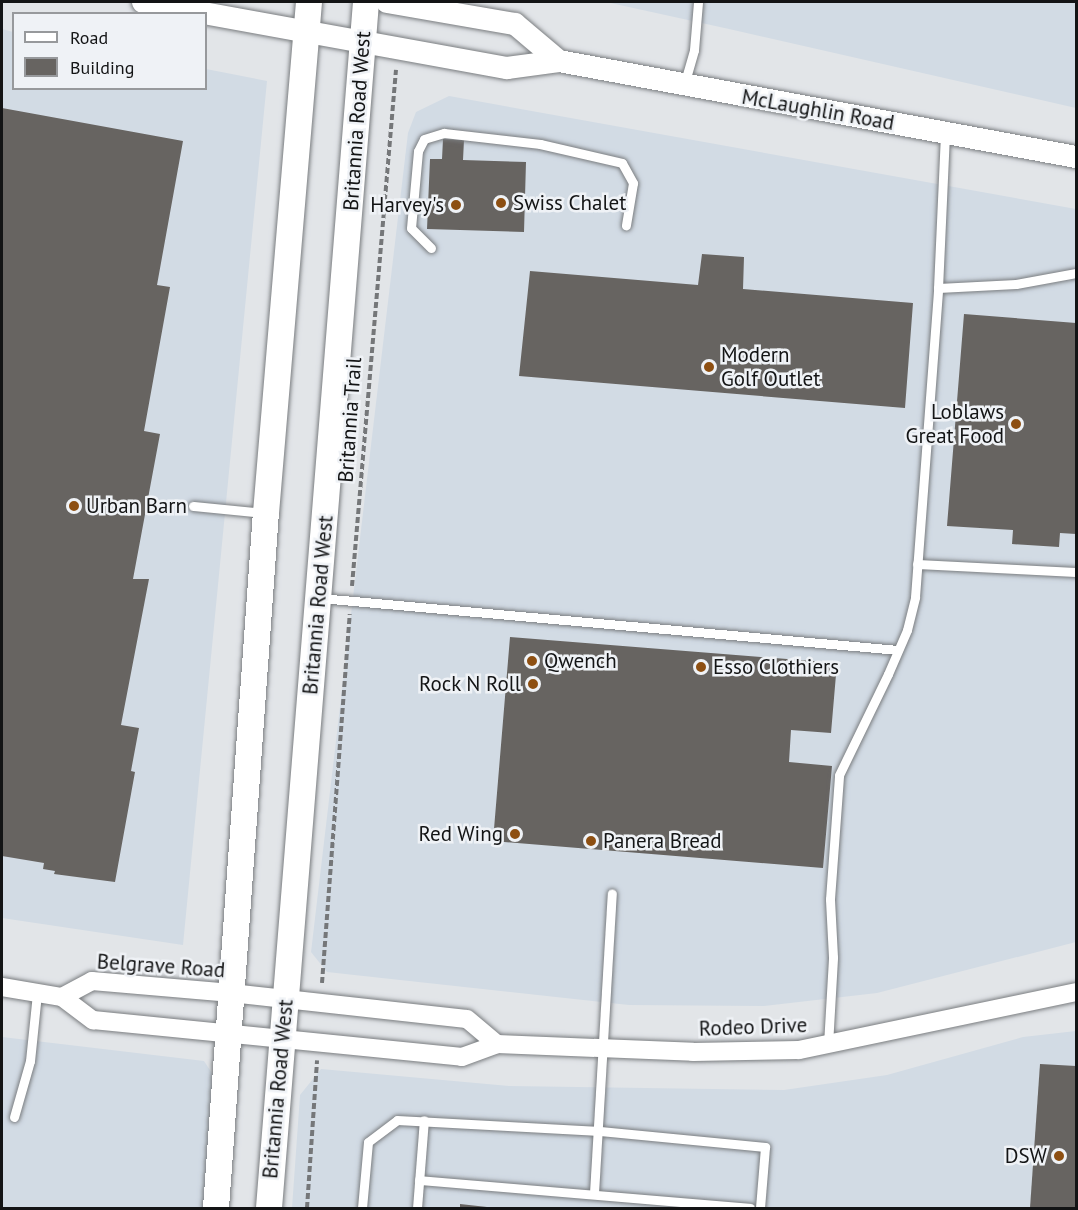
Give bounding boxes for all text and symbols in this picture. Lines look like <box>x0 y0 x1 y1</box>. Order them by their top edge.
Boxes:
legend <box>12 12 207 90</box>
text: Road <box>70 26 108 49</box>
street label: Britannia Road West <box>338 30 376 212</box>
text: Building <box>70 56 134 79</box>
street label: McLaughlin Road <box>740 84 896 136</box>
place label: Swiss Chalet <box>513 190 626 216</box>
place label: Harvey's <box>370 192 444 218</box>
marker: Swiss Chalet <box>494 196 508 210</box>
marker: Harvey's <box>449 198 463 212</box>
place label: Modern Golf Outlet <box>721 342 820 392</box>
street label: Britannia Trail <box>333 356 367 484</box>
marker: Modern Golf Outlet <box>702 360 716 374</box>
place label: Loblaws Great Food <box>906 399 1004 449</box>
marker: Loblaws Great Food <box>1009 417 1023 431</box>
place label: Urban Barn <box>86 493 187 519</box>
marker: Urban Barn <box>67 499 81 513</box>
street label: Britannia Road West <box>298 514 338 696</box>
place label: Qwench <box>544 648 617 674</box>
marker: Qwench <box>525 654 539 668</box>
place label: Esso Clothiers <box>713 654 839 680</box>
marker: Esso Clothiers <box>694 660 708 674</box>
place label: Rock N Roll <box>418 671 521 697</box>
marker: Rock N Roll <box>526 677 540 691</box>
place label: Red Wing <box>418 821 503 847</box>
marker: Red Wing <box>508 827 522 841</box>
place label: Panera Bread <box>603 828 722 854</box>
marker: Panera Bread <box>584 834 598 848</box>
street label: Belgrave Road <box>96 949 226 983</box>
street label: Britannia Road West <box>258 998 298 1180</box>
street label: Rodeo Drive <box>698 1013 808 1041</box>
place label: DSW <box>1005 1143 1047 1169</box>
marker: DSW <box>1052 1149 1066 1163</box>

